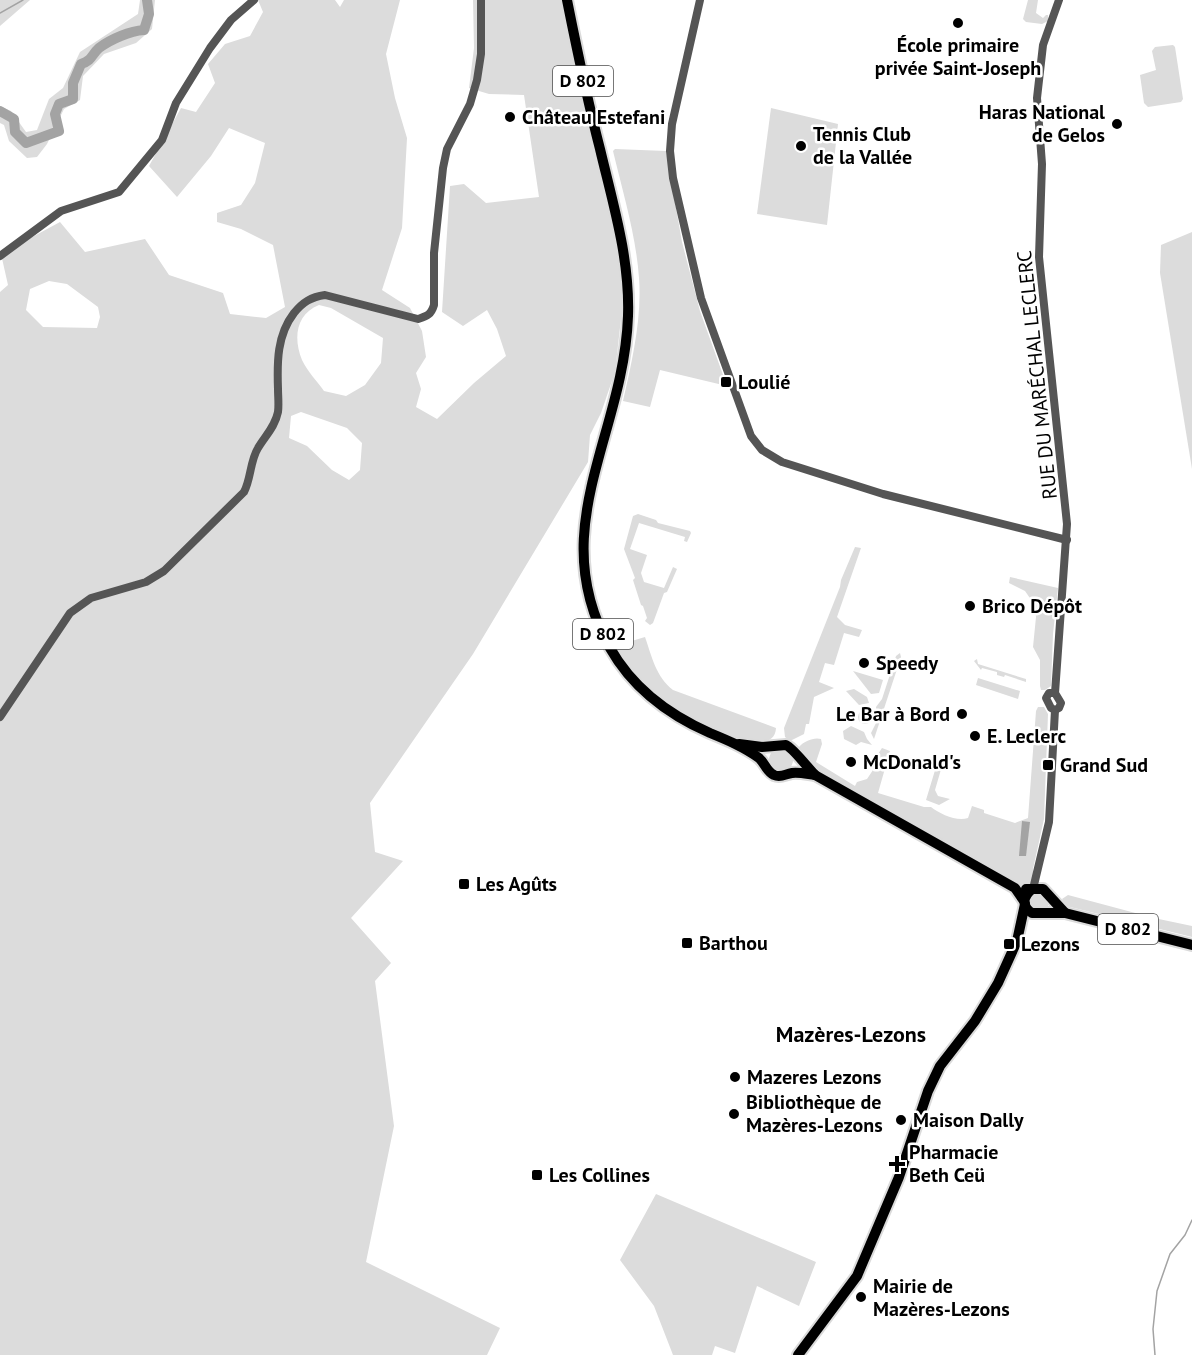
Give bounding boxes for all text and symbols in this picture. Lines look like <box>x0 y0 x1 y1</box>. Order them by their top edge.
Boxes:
marker: École primaire privée Saint-Joseph <box>951 16 965 30</box>
place label: École primaire privée Saint-Joseph <box>875 32 1041 81</box>
road number: D 802 <box>553 66 613 96</box>
place label: Haras National de Gelos <box>979 99 1105 148</box>
place label: Château Estefani <box>522 104 665 130</box>
marker: Château Estefani <box>503 110 517 124</box>
marker: Haras National de Gelos <box>1110 117 1124 131</box>
place label: Tennis Club de la Vallée <box>813 121 912 170</box>
marker: Tennis Club de la Vallée <box>794 139 808 153</box>
street label: RUE DU MARÉCHAL LECLERC <box>1011 249 1063 501</box>
place label: Loulié <box>738 369 791 395</box>
marker: Loulié <box>719 375 733 389</box>
place label: Brico Dépôt <box>982 593 1082 619</box>
marker: Brico Dépôt <box>963 599 977 613</box>
road number: D 802 <box>573 619 633 649</box>
place label: Speedy <box>876 650 938 676</box>
marker: Speedy <box>857 656 871 670</box>
place label: Le Bar à Bord <box>836 701 950 727</box>
marker: Le Bar à Bord <box>955 707 969 721</box>
place label: E. Leclerc <box>987 723 1066 749</box>
marker: E. Leclerc <box>968 729 982 743</box>
place label: McDonald's <box>863 749 961 775</box>
place label: Grand Sud <box>1060 752 1148 778</box>
marker: McDonald's <box>844 755 858 769</box>
marker: Grand Sud <box>1041 758 1055 772</box>
place label: Les Agûts <box>476 871 557 897</box>
marker: Les Agûts <box>457 877 471 891</box>
road number: D 802 <box>1098 914 1158 944</box>
place label: Barthou <box>699 930 768 956</box>
place label: Lezons <box>1021 931 1080 957</box>
marker: Barthou <box>680 936 694 950</box>
marker: Lezons <box>1002 937 1016 951</box>
district label: Mazères-Lezons <box>776 1020 926 1048</box>
place label: Mazeres Lezons <box>747 1064 881 1090</box>
marker: Mazeres Lezons <box>728 1070 742 1084</box>
place label: Bibliothèque de Mazères-Lezons <box>746 1089 883 1138</box>
marker: Bibliothèque de Mazères-Lezons <box>727 1107 741 1121</box>
place label: Maison Dally <box>913 1107 1024 1133</box>
marker: Maison Dally <box>894 1113 908 1127</box>
place label: Pharmacie Beth Ceü <box>909 1139 999 1188</box>
marker: Pharmacie Beth Ceü <box>890 1157 904 1171</box>
place label: Les Collines <box>549 1162 650 1188</box>
marker: Les Collines <box>530 1168 544 1182</box>
place label: Mairie de Mazères-Lezons <box>873 1273 1010 1322</box>
marker: Mairie de Mazères-Lezons <box>854 1290 868 1304</box>

